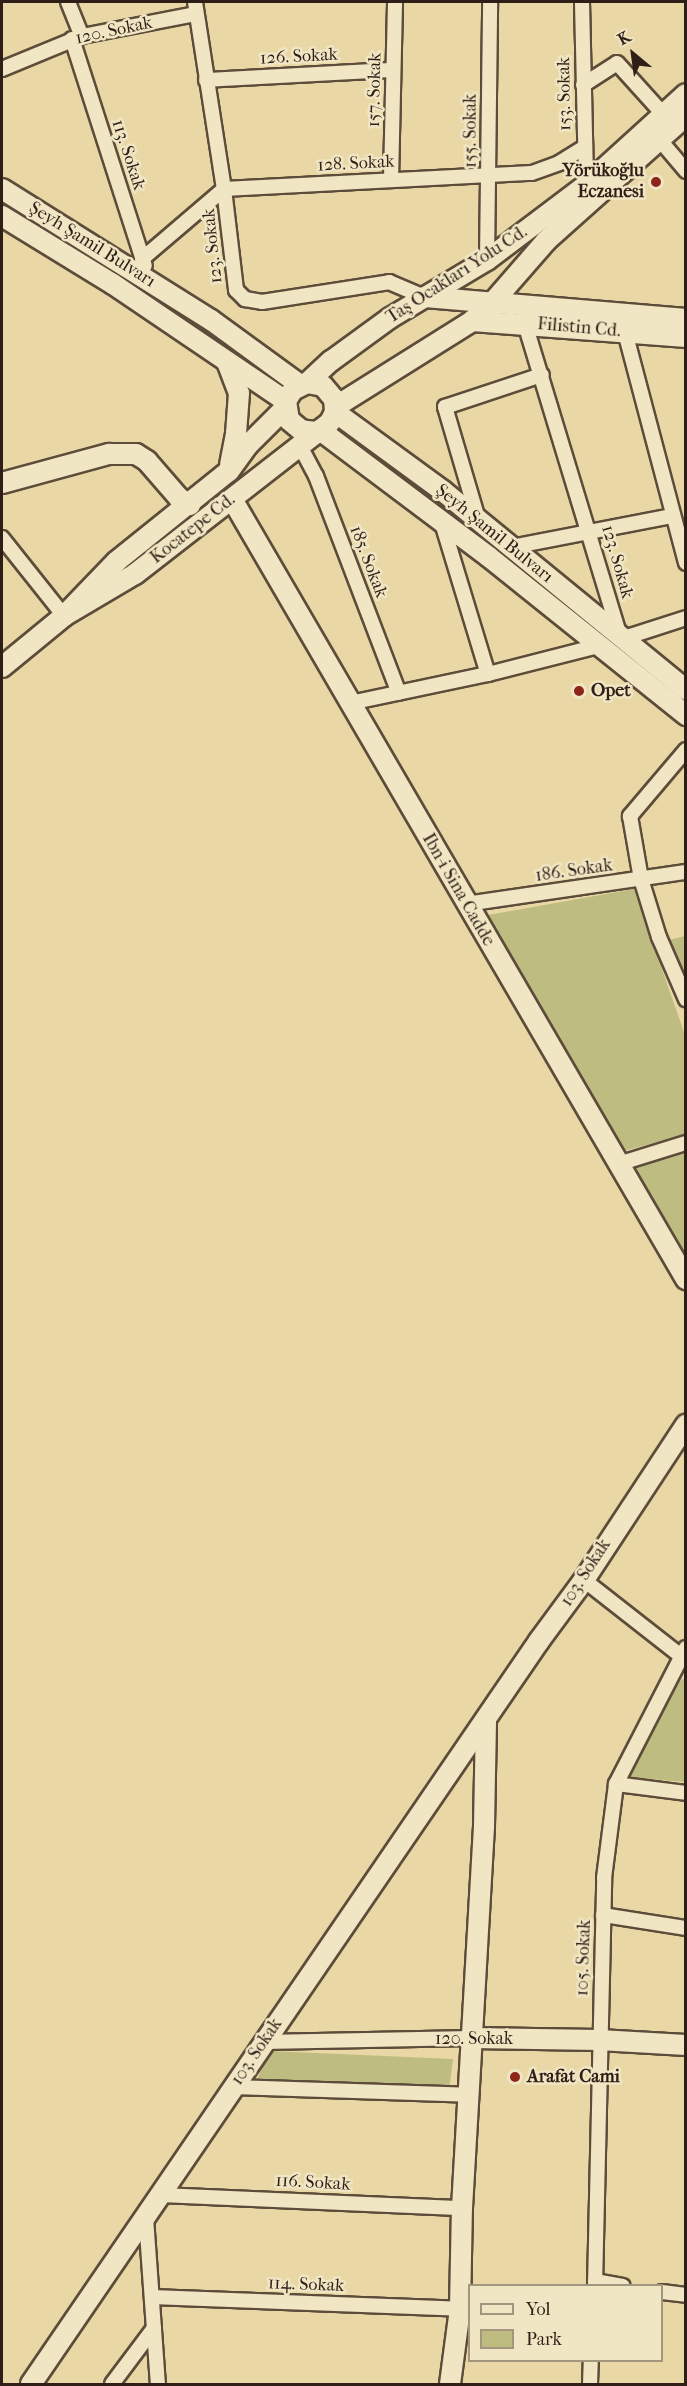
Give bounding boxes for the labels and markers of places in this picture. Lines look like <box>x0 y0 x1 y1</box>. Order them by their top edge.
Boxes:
place label: Yörükoğlu Eczanesi <box>563 161 644 204</box>
marker: Yörükoğlu Eczanesi <box>649 175 663 189</box>
place label: Opet <box>591 680 631 702</box>
marker: Opet <box>572 684 586 698</box>
place label: Arafat Cami <box>527 2066 620 2088</box>
marker: Arafat Cami <box>508 2070 522 2084</box>

